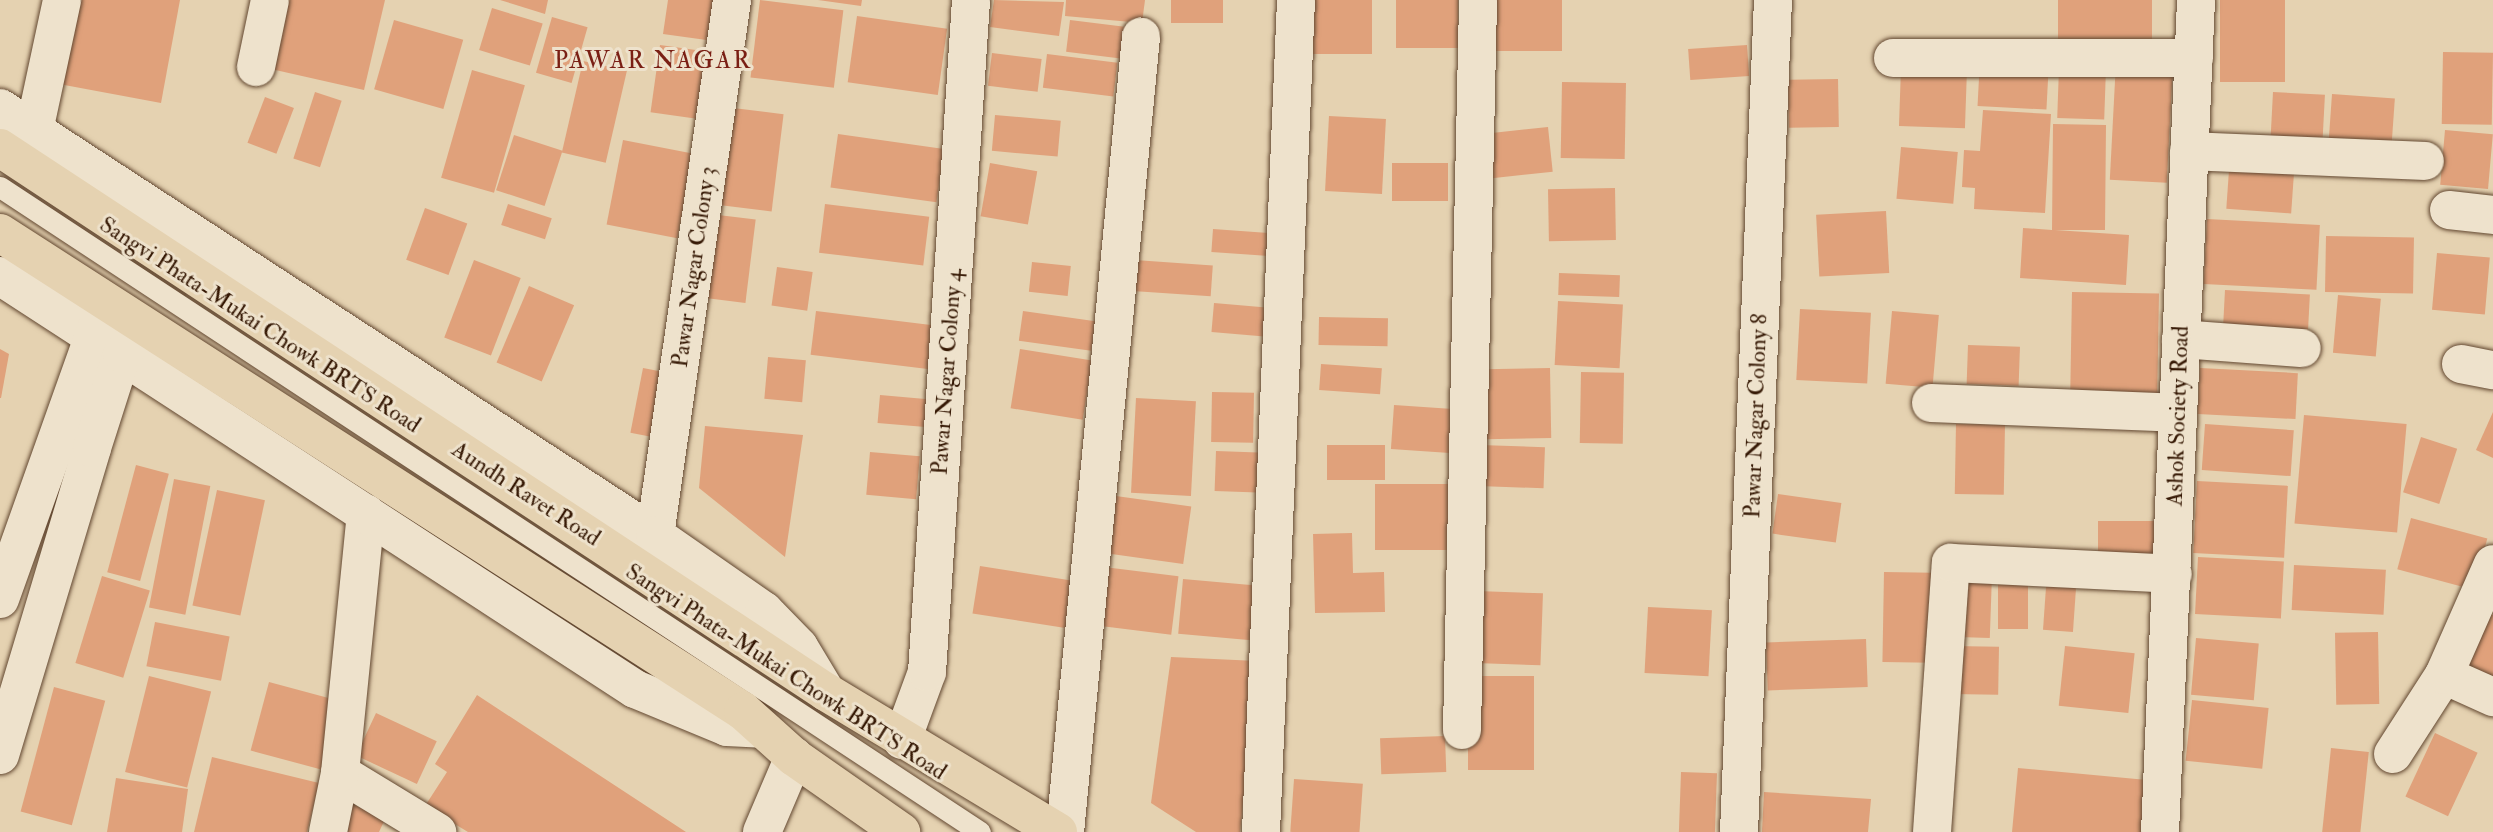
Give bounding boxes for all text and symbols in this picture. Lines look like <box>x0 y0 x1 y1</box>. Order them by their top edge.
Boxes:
district label: PAWAR NAGAR <box>555 47 751 75</box>
street label: Pawar Nagar Colony 3 <box>666 165 722 369</box>
street label: Sangvi Phata-Mukai Chowk BRTS Road <box>94 211 426 439</box>
street label: Pawar Nagar Colony 4 <box>926 268 968 476</box>
street label: Pawar Nagar Colony 8 <box>1739 313 1773 519</box>
street label: Ashok Society Road <box>2161 325 2195 507</box>
street label: Aundh Ravet Road <box>446 436 606 552</box>
street label: Sangvi Phata-Mukai Chowk BRTS Road <box>620 558 952 786</box>

